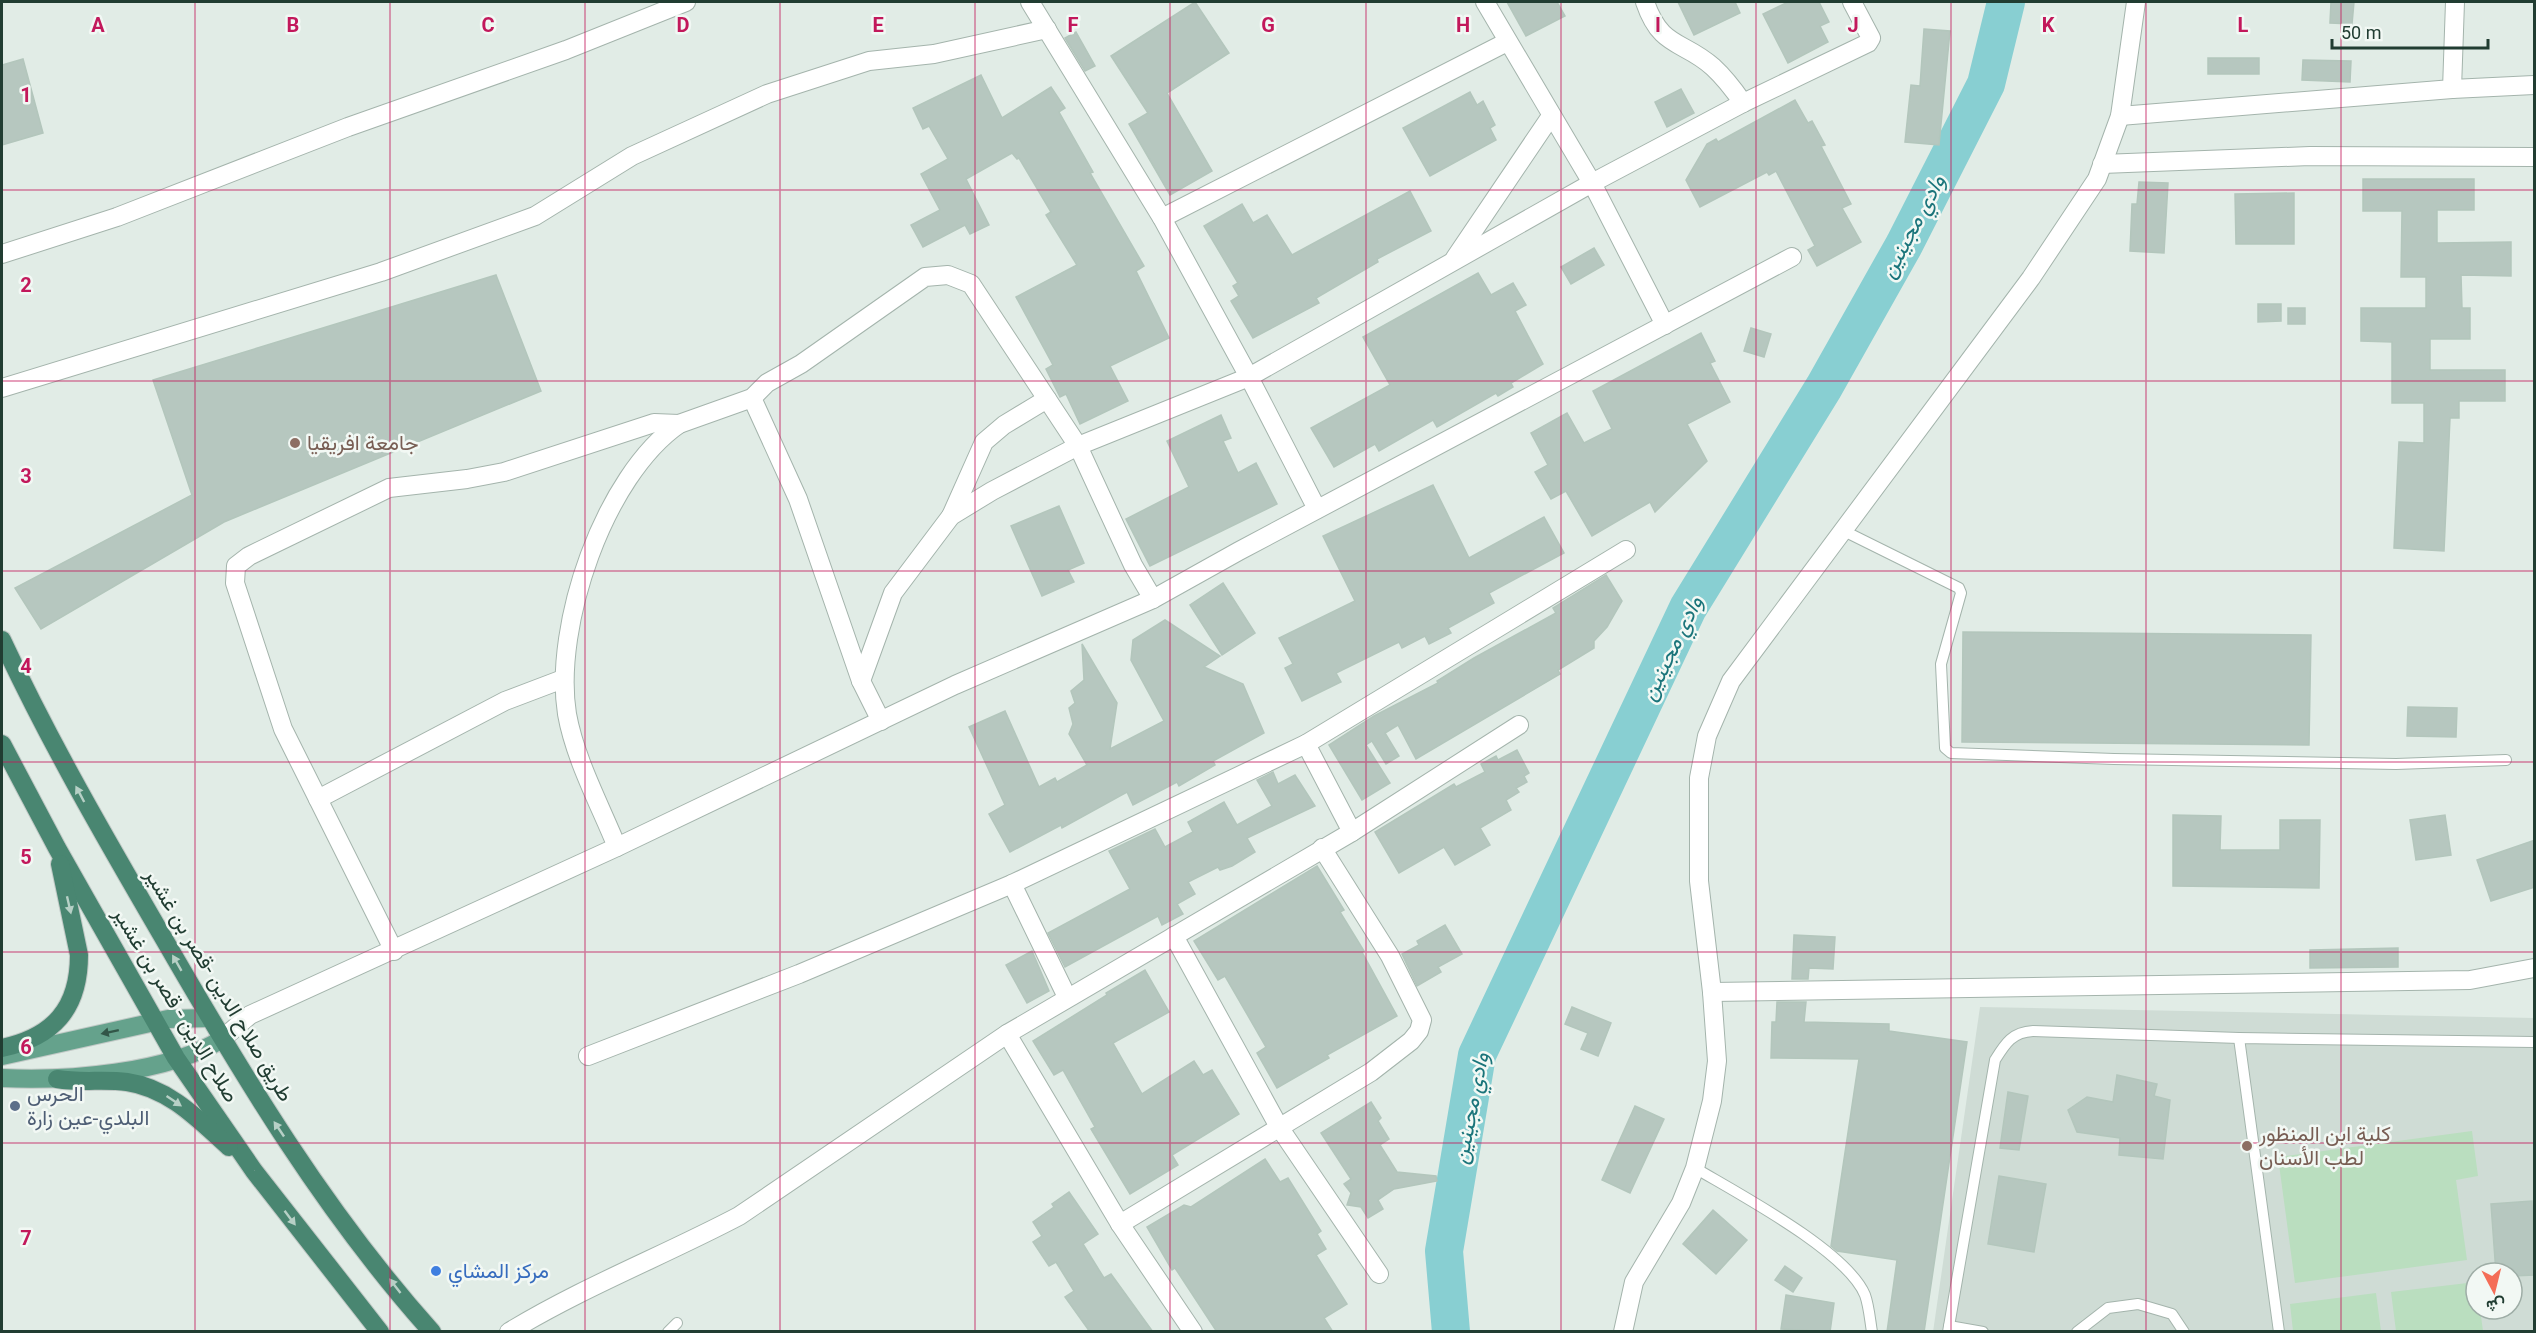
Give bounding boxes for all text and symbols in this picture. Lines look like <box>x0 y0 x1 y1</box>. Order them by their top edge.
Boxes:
scale bar <box>2332 12 2488 50</box>
text: A <box>91 13 105 37</box>
text: B <box>287 13 299 37</box>
text: C <box>481 13 495 37</box>
text: D <box>677 13 690 37</box>
text: E <box>872 13 884 37</box>
text: F <box>1068 13 1079 37</box>
text: G <box>1261 13 1275 37</box>
text: H <box>1456 13 1470 37</box>
text: I <box>1655 13 1661 37</box>
text: J <box>1847 13 1859 37</box>
text: K <box>2042 13 2055 37</box>
text: L <box>2238 13 2249 37</box>
text: 50 m <box>2341 22 2381 43</box>
text: 1 <box>20 83 32 107</box>
water label: وادي مجينين <box>1875 170 1955 284</box>
text: 2 <box>20 273 32 297</box>
place label: جامعة افريقيا <box>307 431 419 456</box>
marker: جامعة افريقيا <box>288 436 302 450</box>
text: 3 <box>20 464 32 488</box>
water label: وادي مجينين <box>1635 592 1712 707</box>
text: 4 <box>20 654 32 678</box>
one-way arrow <box>75 785 85 802</box>
text: 5 <box>20 845 32 869</box>
street label: طريق صلاح الدين -قصر بن غشير <box>138 863 298 1107</box>
one-way arrow <box>64 896 74 914</box>
street label: صلاح الدين - قصر بن غشير <box>106 902 244 1108</box>
one-way arrow <box>172 955 183 971</box>
one-way arrow <box>101 1028 120 1037</box>
text: 6 <box>20 1035 32 1059</box>
water label: وادي مجينين <box>1447 1050 1498 1167</box>
place label: الحرس البلدي-عين زارة <box>27 1082 149 1135</box>
one-way arrow <box>166 1095 182 1106</box>
marker: الحرس البلدي-عين زارة <box>8 1099 22 1113</box>
one-way arrow <box>273 1122 285 1138</box>
place label: كلية ابن المنظور لطب الأسنان <box>2258 1122 2391 1170</box>
marker: كلية ابن المنظور لطب الأسنان <box>2240 1139 2254 1153</box>
one-way arrow <box>283 1210 295 1225</box>
text: 7 <box>20 1226 32 1250</box>
place label: مركز المشاي <box>448 1259 549 1288</box>
north arrow <box>2464 1261 2524 1321</box>
marker: مركز المشاي <box>429 1264 443 1278</box>
one-way arrow <box>389 1279 401 1294</box>
text: ش <box>2485 1295 2506 1316</box>

